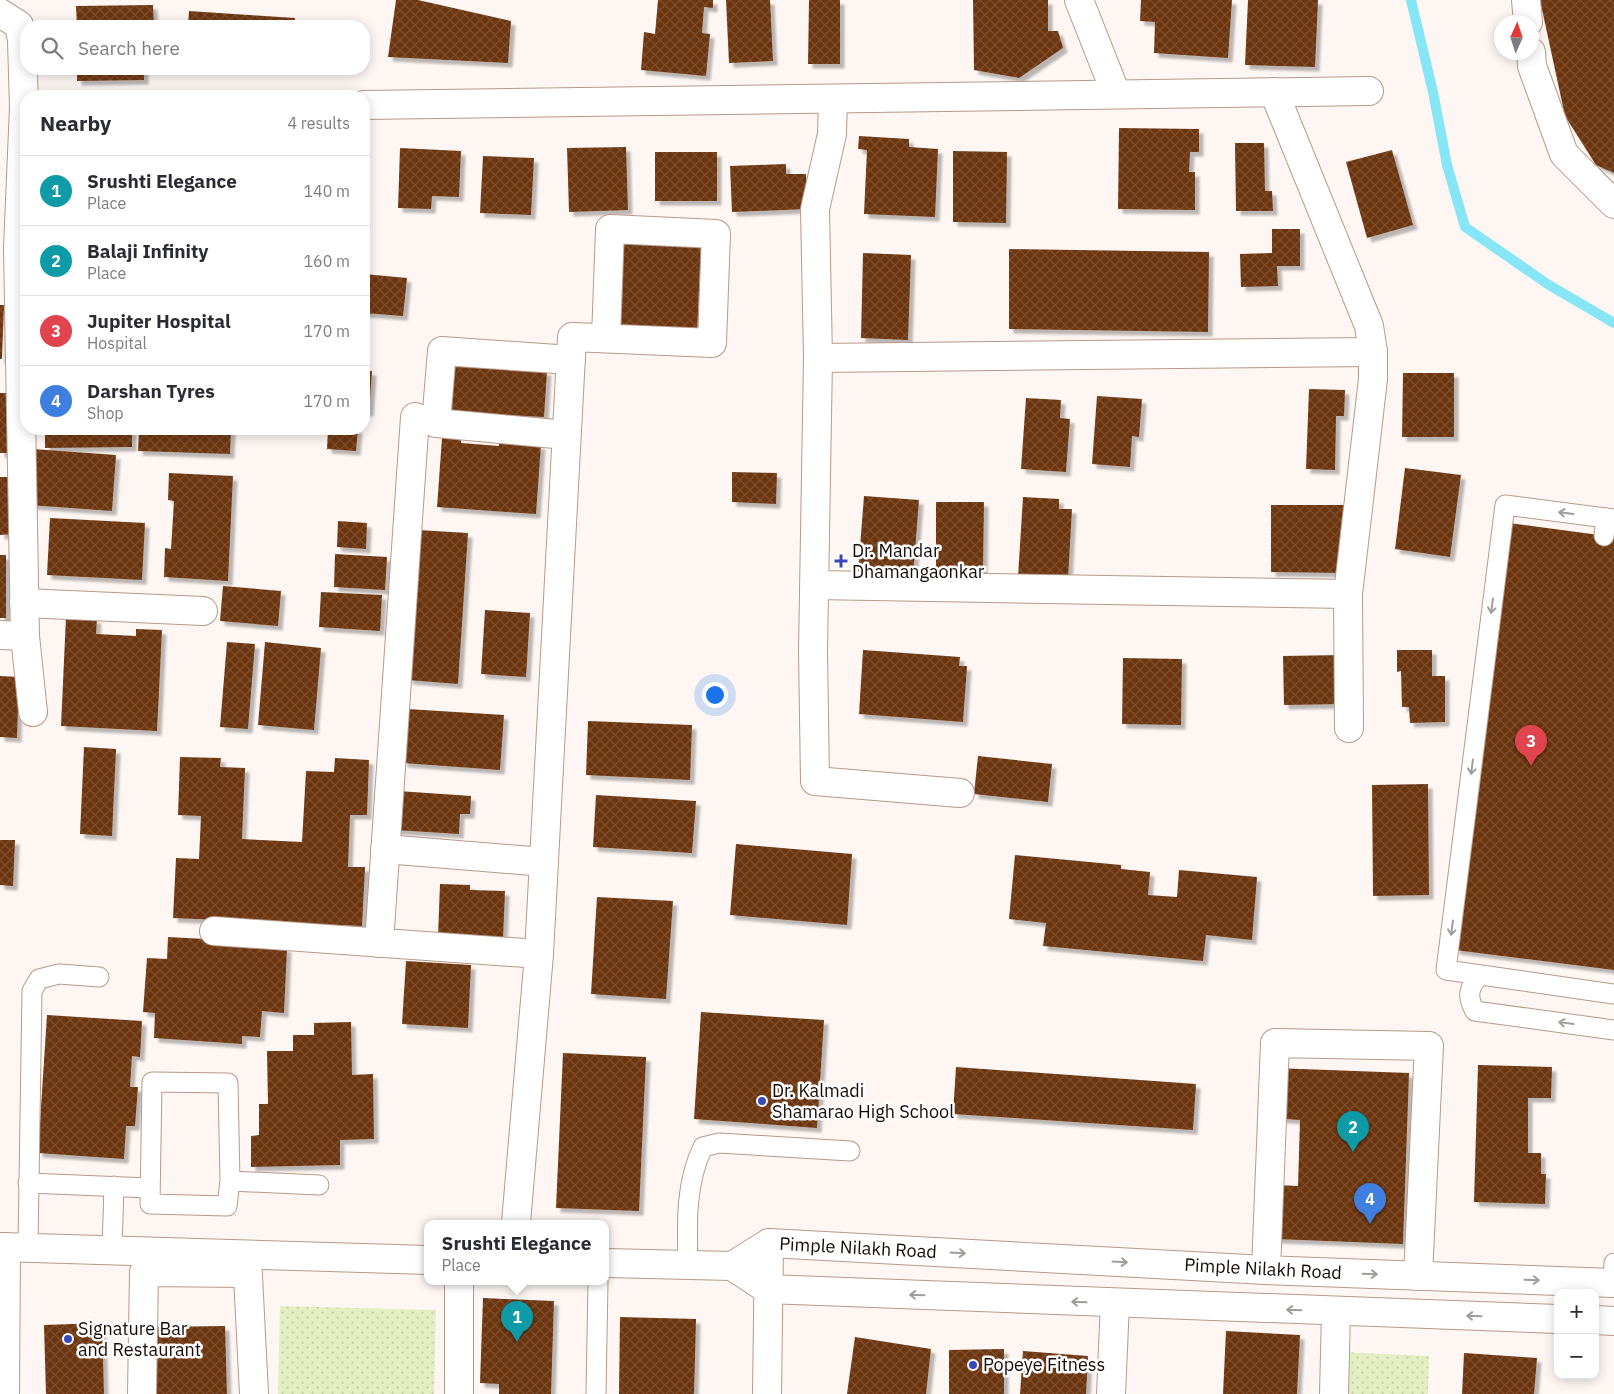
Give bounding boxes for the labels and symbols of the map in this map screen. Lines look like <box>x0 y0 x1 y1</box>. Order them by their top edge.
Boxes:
north arrow <box>1494 15 1539 60</box>
one-way arrow <box>1558 508 1574 518</box>
place label: Dr. Mandar Dhamangaonkar <box>852 539 985 583</box>
marker: Dr. Mandar Dhamangaonkar <box>834 554 848 568</box>
one-way arrow <box>1487 598 1497 614</box>
your location <box>702 682 728 708</box>
pin: 3 <box>1515 725 1547 766</box>
one-way arrow <box>1467 759 1477 775</box>
one-way arrow <box>1447 920 1457 936</box>
one-way arrow <box>1558 1018 1574 1028</box>
place label: Dr. Kalmadi Shamarao High School <box>772 1079 954 1123</box>
marker: Dr. Kalmadi Shamarao High School <box>756 1095 768 1107</box>
pin: 2 <box>1337 1111 1369 1152</box>
pin: 4 <box>1354 1183 1386 1224</box>
street label: Pimple Nilakh Road <box>779 1232 937 1263</box>
one-way arrow <box>949 1248 965 1257</box>
street label: Pimple Nilakh Road <box>1184 1253 1342 1284</box>
one-way arrow <box>1112 1257 1128 1266</box>
one-way arrow <box>1361 1269 1377 1278</box>
one-way arrow <box>1524 1276 1540 1285</box>
one-way arrow <box>909 1291 925 1300</box>
one-way arrow <box>1072 1297 1088 1306</box>
pin: 1 <box>501 1301 533 1342</box>
one-way arrow <box>1286 1306 1302 1315</box>
one-way arrow <box>1466 1312 1482 1321</box>
place label: Signature Bar and Restaurant <box>78 1317 201 1361</box>
marker: Signature Bar and Restaurant <box>62 1333 74 1345</box>
place label: Popeye Fitness <box>983 1353 1105 1376</box>
marker: Popeye Fitness <box>967 1359 979 1371</box>

